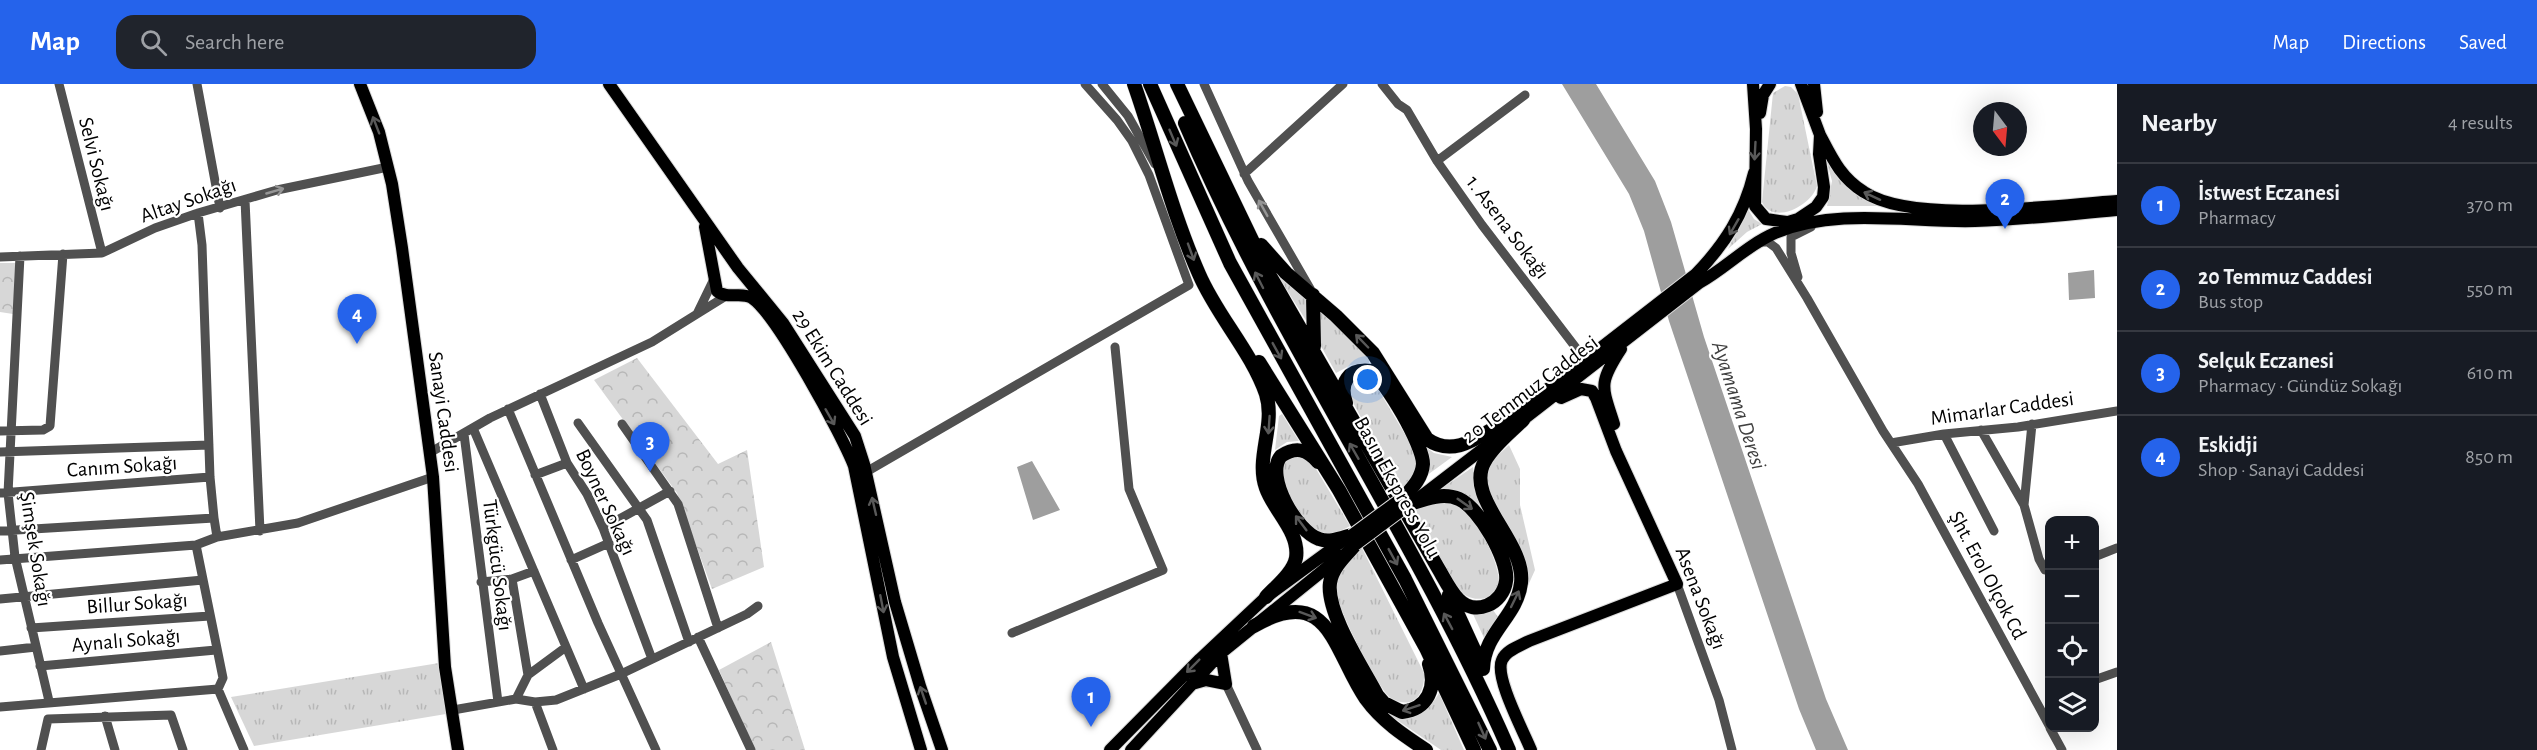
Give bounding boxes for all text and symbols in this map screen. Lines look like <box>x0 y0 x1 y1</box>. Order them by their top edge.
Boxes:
search box <box>116 15 536 69</box>
icon: search <box>137 26 170 59</box>
text: Map <box>30 28 80 56</box>
text: Search here <box>185 31 284 53</box>
text: Map <box>2273 32 2309 53</box>
text: Directions <box>2342 32 2426 53</box>
text: Saved <box>2459 32 2507 53</box>
north arrow <box>1973 102 2027 156</box>
text: Nearby <box>2141 110 2217 136</box>
text: 4 results <box>2448 113 2513 133</box>
street label: Selvi Sokağı <box>75 115 118 213</box>
one-way arrow <box>370 116 381 135</box>
one-way arrow <box>1168 128 1179 147</box>
one-way arrow <box>1750 140 1761 160</box>
street label: 1. Asena Sokağı <box>1462 172 1553 283</box>
street label: Altay Sokağı <box>138 174 239 227</box>
pin: 2 <box>1986 180 2024 229</box>
text: İstwest Eczanesi <box>2198 182 2340 204</box>
one-way arrow <box>265 185 284 196</box>
one-way arrow <box>1863 189 1881 201</box>
text: 1 <box>2157 195 2164 215</box>
text: 370 m <box>2467 195 2513 215</box>
one-way arrow <box>1257 199 1268 217</box>
text: Pharmacy <box>2198 208 2276 228</box>
one-way arrow <box>1728 218 1740 235</box>
one-way arrow <box>1186 243 1197 261</box>
text: 20 Temmuz Caddesi <box>2198 266 2372 288</box>
one-way arrow <box>1253 272 1264 290</box>
text: 2 <box>2156 279 2165 299</box>
text: 550 m <box>2466 279 2513 299</box>
text: Bus stop <box>2198 292 2263 312</box>
pin: 4 <box>338 294 376 344</box>
street label: 29 Ekim Caddesi <box>788 305 877 429</box>
street label: 20 Temmuz Caddesi <box>1459 332 1602 447</box>
one-way arrow <box>1355 334 1369 349</box>
water label: Ayamama Deresi <box>1708 338 1770 472</box>
one-way arrow <box>1272 341 1283 359</box>
street label: Sanayi Caddesi <box>425 350 462 474</box>
text: Selçuk Eczanesi <box>2198 350 2334 372</box>
text: 3 <box>2156 363 2165 383</box>
text: 610 m <box>2467 363 2513 383</box>
your location <box>1353 365 1382 394</box>
text: Pharmacy · Gündüz Sokağı <box>2198 376 2402 396</box>
street label: Mimarlar Caddesi <box>1929 388 2075 429</box>
one-way arrow <box>824 408 836 425</box>
street label: Basın Ekspress Yolu <box>1350 413 1445 561</box>
one-way arrow <box>1263 415 1274 435</box>
pin: 3 <box>630 422 670 472</box>
text: Eskidji <box>2198 434 2258 456</box>
one-way arrow <box>1348 443 1360 460</box>
street label: Boyner Sokağı <box>572 446 639 559</box>
text: 4 <box>2155 447 2166 467</box>
text: 850 m <box>2465 447 2513 467</box>
street label: Canım Sokağı <box>66 452 178 481</box>
text: Shop · Sanayi Caddesi <box>2198 460 2365 480</box>
street label: Şimşek Sokağı <box>16 490 55 608</box>
one-way arrow <box>867 497 879 516</box>
street label: Türkgücü Sokağı <box>479 498 516 632</box>
one-way arrow <box>1456 498 1473 511</box>
street label: Şht. Erol Olçok Cd <box>1945 508 2030 643</box>
one-way arrow <box>1294 516 1307 532</box>
map controls <box>2045 516 2099 732</box>
button: + <box>2045 516 2099 570</box>
street label: Asena Sokağı <box>1671 544 1730 652</box>
one-way arrow <box>1387 548 1399 565</box>
button: − <box>2045 570 2099 624</box>
street label: Billur Sokağı <box>86 589 188 618</box>
one-way arrow <box>1510 590 1522 608</box>
one-way arrow <box>876 594 888 613</box>
one-way arrow <box>1299 610 1317 621</box>
one-way arrow <box>1442 613 1453 631</box>
button: locate <box>2045 624 2099 678</box>
street label: Aynalı Sokağı <box>71 625 181 656</box>
one-way arrow <box>1185 659 1200 674</box>
pin: 1 <box>1072 678 1110 727</box>
button: layers <box>2045 678 2099 732</box>
one-way arrow <box>916 686 927 705</box>
one-way arrow <box>1402 704 1421 715</box>
one-way arrow <box>1477 722 1488 740</box>

